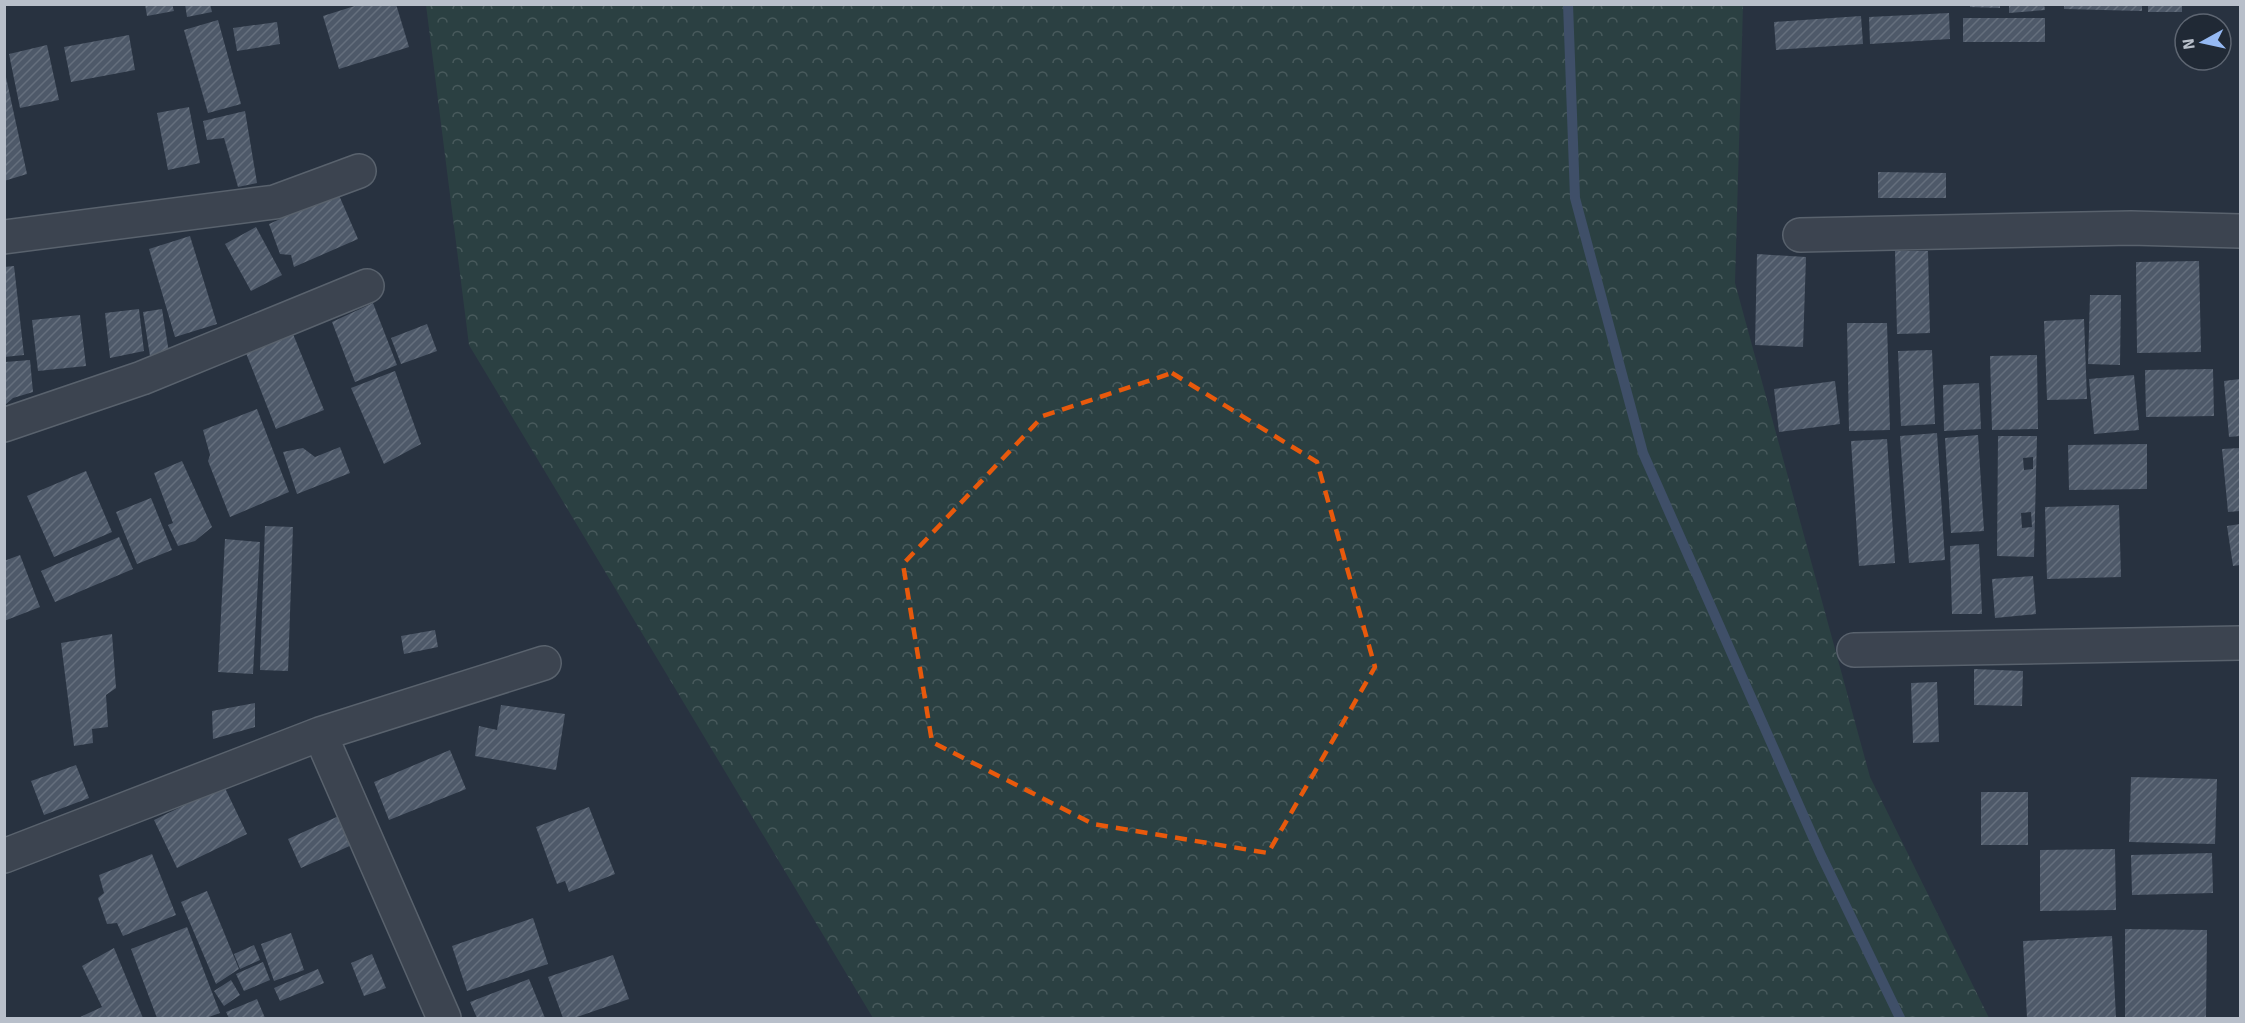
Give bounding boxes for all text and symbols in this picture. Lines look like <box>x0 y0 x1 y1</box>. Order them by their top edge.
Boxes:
north arrow <box>2173 12 2233 72</box>
text: N <box>2178 37 2200 51</box>

